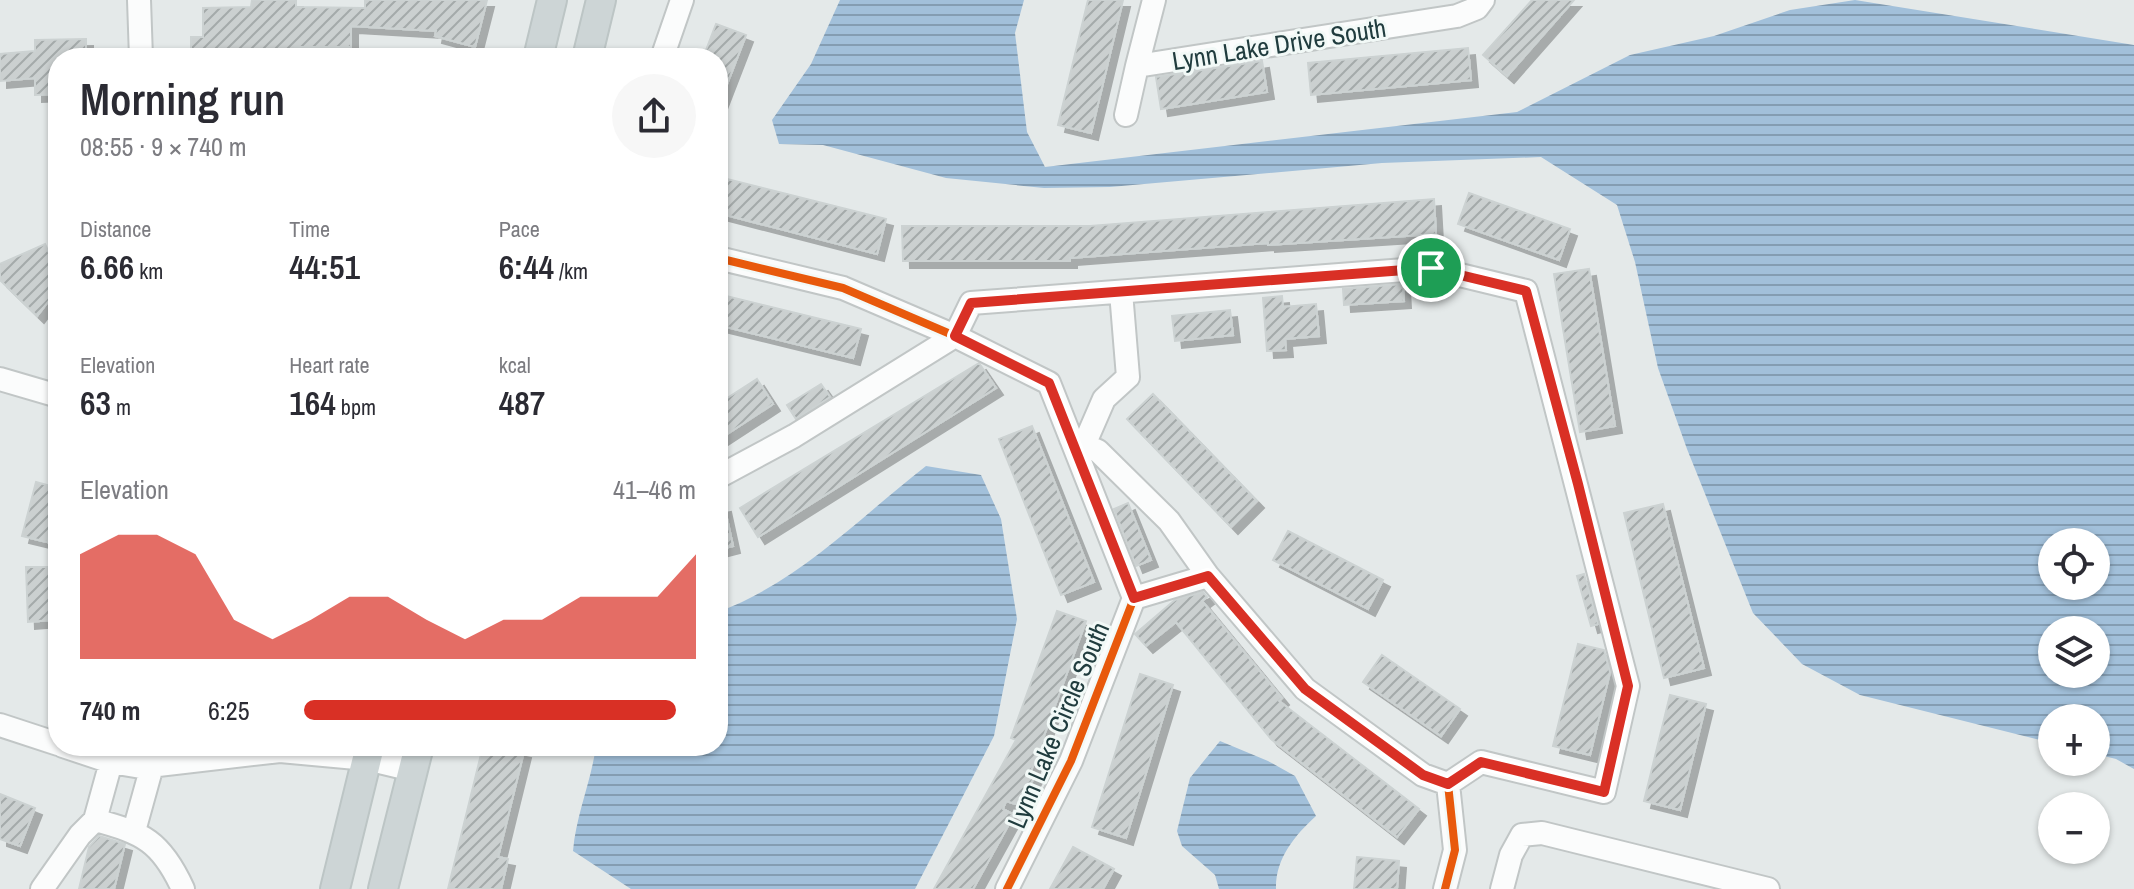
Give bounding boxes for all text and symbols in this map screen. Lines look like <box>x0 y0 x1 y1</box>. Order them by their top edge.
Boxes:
street label: Lynn Lake Drive South <box>1170 10 1388 78</box>
text: Morning run <box>80 69 285 129</box>
button: share <box>612 74 696 158</box>
text: 08:55 · 9 × 740 m <box>80 129 247 164</box>
text: Distance <box>80 214 151 244</box>
text: Time <box>289 214 330 244</box>
text: Pace <box>499 214 540 244</box>
pin <box>1397 234 1465 302</box>
text: 6.66 <box>80 244 134 290</box>
text: 44:51 <box>289 244 360 290</box>
text: 6:44 <box>499 244 554 290</box>
icon: arrive <box>1409 246 1453 290</box>
text: km <box>134 256 163 286</box>
text: /km <box>554 256 588 286</box>
text: Elevation <box>80 350 155 380</box>
text: Heart rate <box>289 350 370 380</box>
text: kcal <box>499 350 531 380</box>
text: 63 <box>80 380 111 426</box>
text: 164 <box>289 380 336 426</box>
text: 487 <box>499 380 545 426</box>
text: m <box>111 392 131 422</box>
text: bpm <box>336 392 376 422</box>
text: Elevation <box>80 472 169 507</box>
text: 41–46 m <box>613 472 696 507</box>
map controls <box>2038 528 2110 864</box>
button: locate <box>2038 528 2110 600</box>
button: layers <box>2038 616 2110 688</box>
street label: Lynn Lake Circle South <box>999 617 1117 833</box>
text: 740 m <box>80 693 140 728</box>
text: 6:25 <box>208 693 250 728</box>
button: + <box>2038 704 2110 776</box>
button: − <box>2038 792 2110 864</box>

